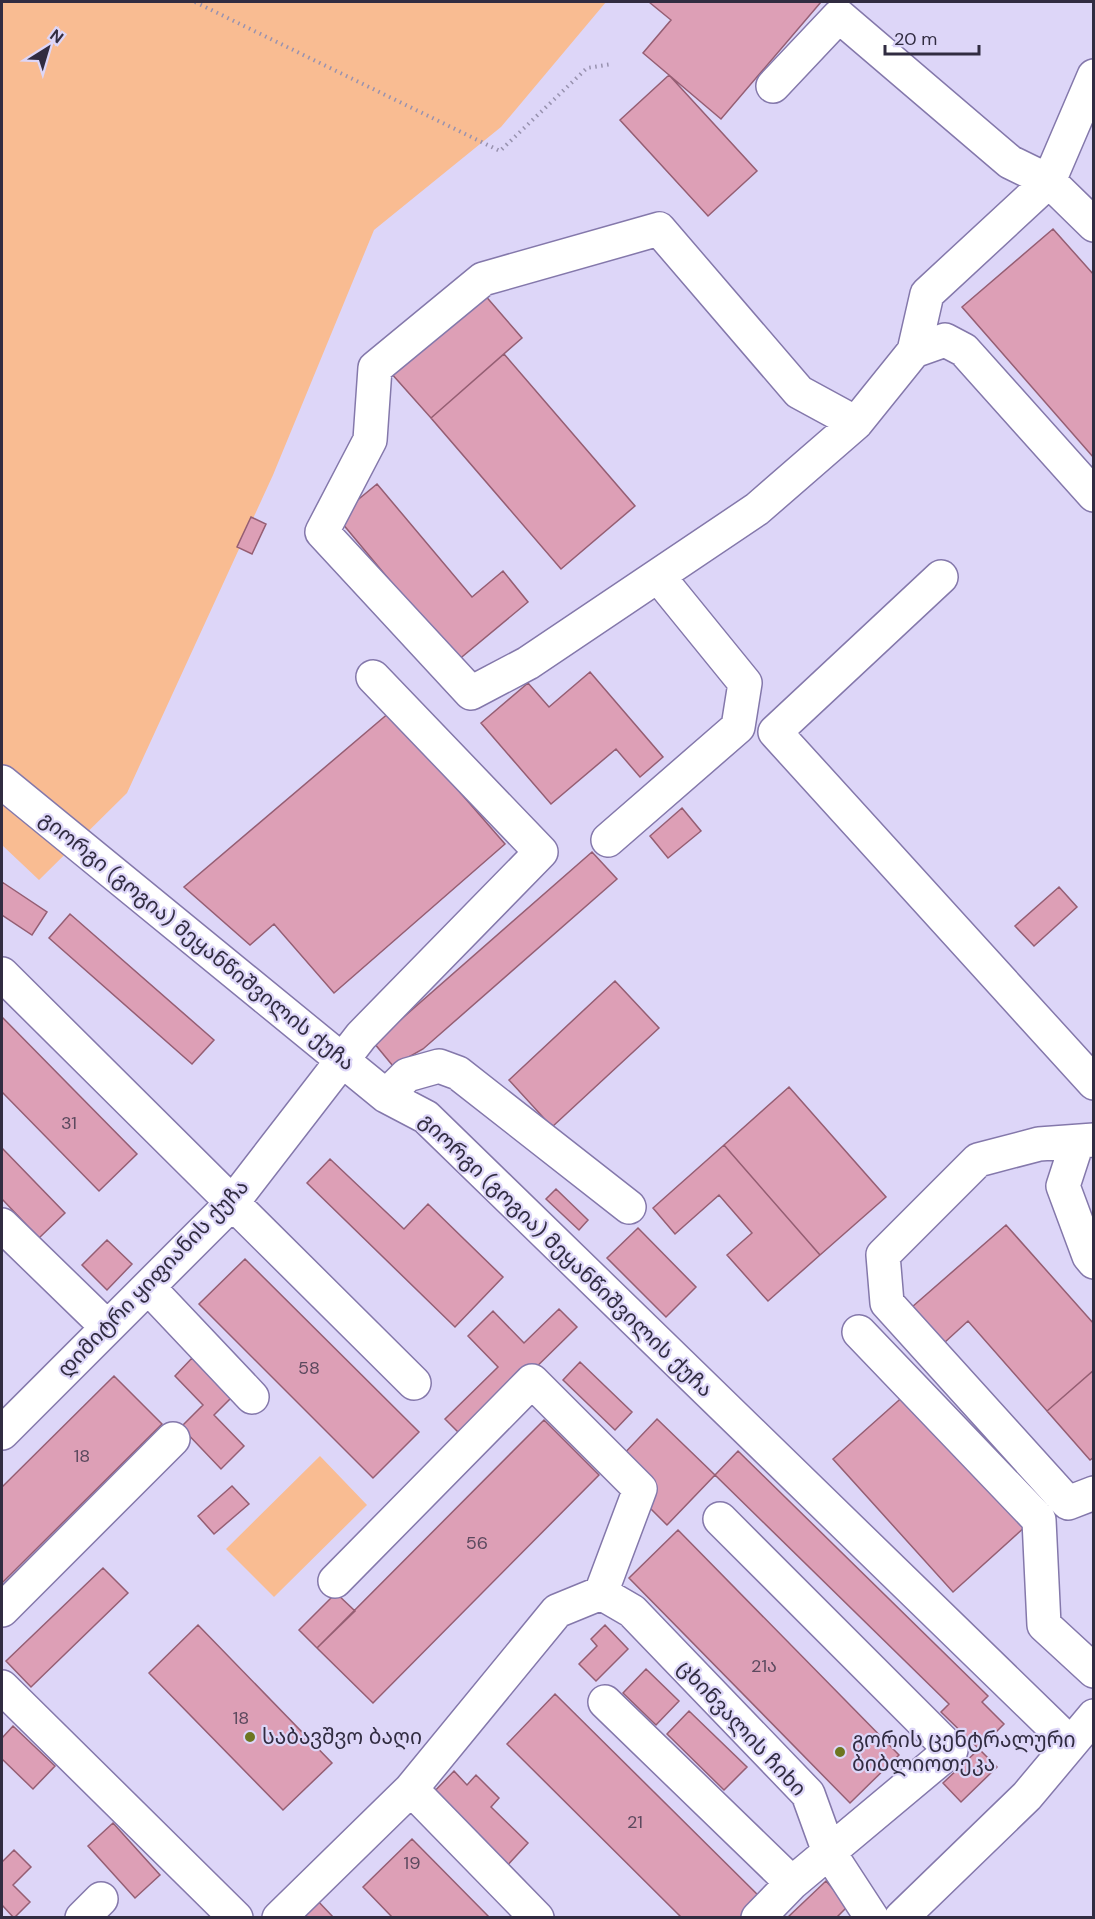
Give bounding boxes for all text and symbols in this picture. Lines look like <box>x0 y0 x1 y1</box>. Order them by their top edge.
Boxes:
north arrow <box>18 18 78 78</box>
scale bar <box>885 18 980 56</box>
text: N <box>46 25 68 48</box>
text: 20 m <box>894 27 937 51</box>
street label: გიორგი (გოგია) მეყანწიშვილის ქუჩა <box>34 805 360 1077</box>
street label: გიორგი (გოგია) მეყანწიშვილის ქუჩა <box>413 1107 719 1403</box>
house number: 31 <box>61 1111 77 1135</box>
street label: დიმიტრი ყიფიანის ქუჩა <box>51 1173 255 1383</box>
house number: 58 <box>298 1356 320 1380</box>
house number: 18 <box>74 1444 90 1468</box>
house number: 56 <box>466 1531 488 1555</box>
street label: ცხინვალის ჩიხი <box>671 1654 813 1802</box>
house number: 21ა <box>751 1654 777 1678</box>
house number: 18 <box>233 1706 249 1730</box>
place label: საბავშვო ბაღი <box>262 1723 422 1751</box>
place label: გორის ცენტრალური ბიბლიოთეკა <box>852 1726 1076 1778</box>
marker: საბავშვო ბაღი <box>243 1730 257 1744</box>
marker: გორის ცენტრალური ბიბლიოთეკა <box>833 1745 847 1759</box>
house number: 21 <box>627 1810 643 1834</box>
house number: 19 <box>404 1851 420 1875</box>

